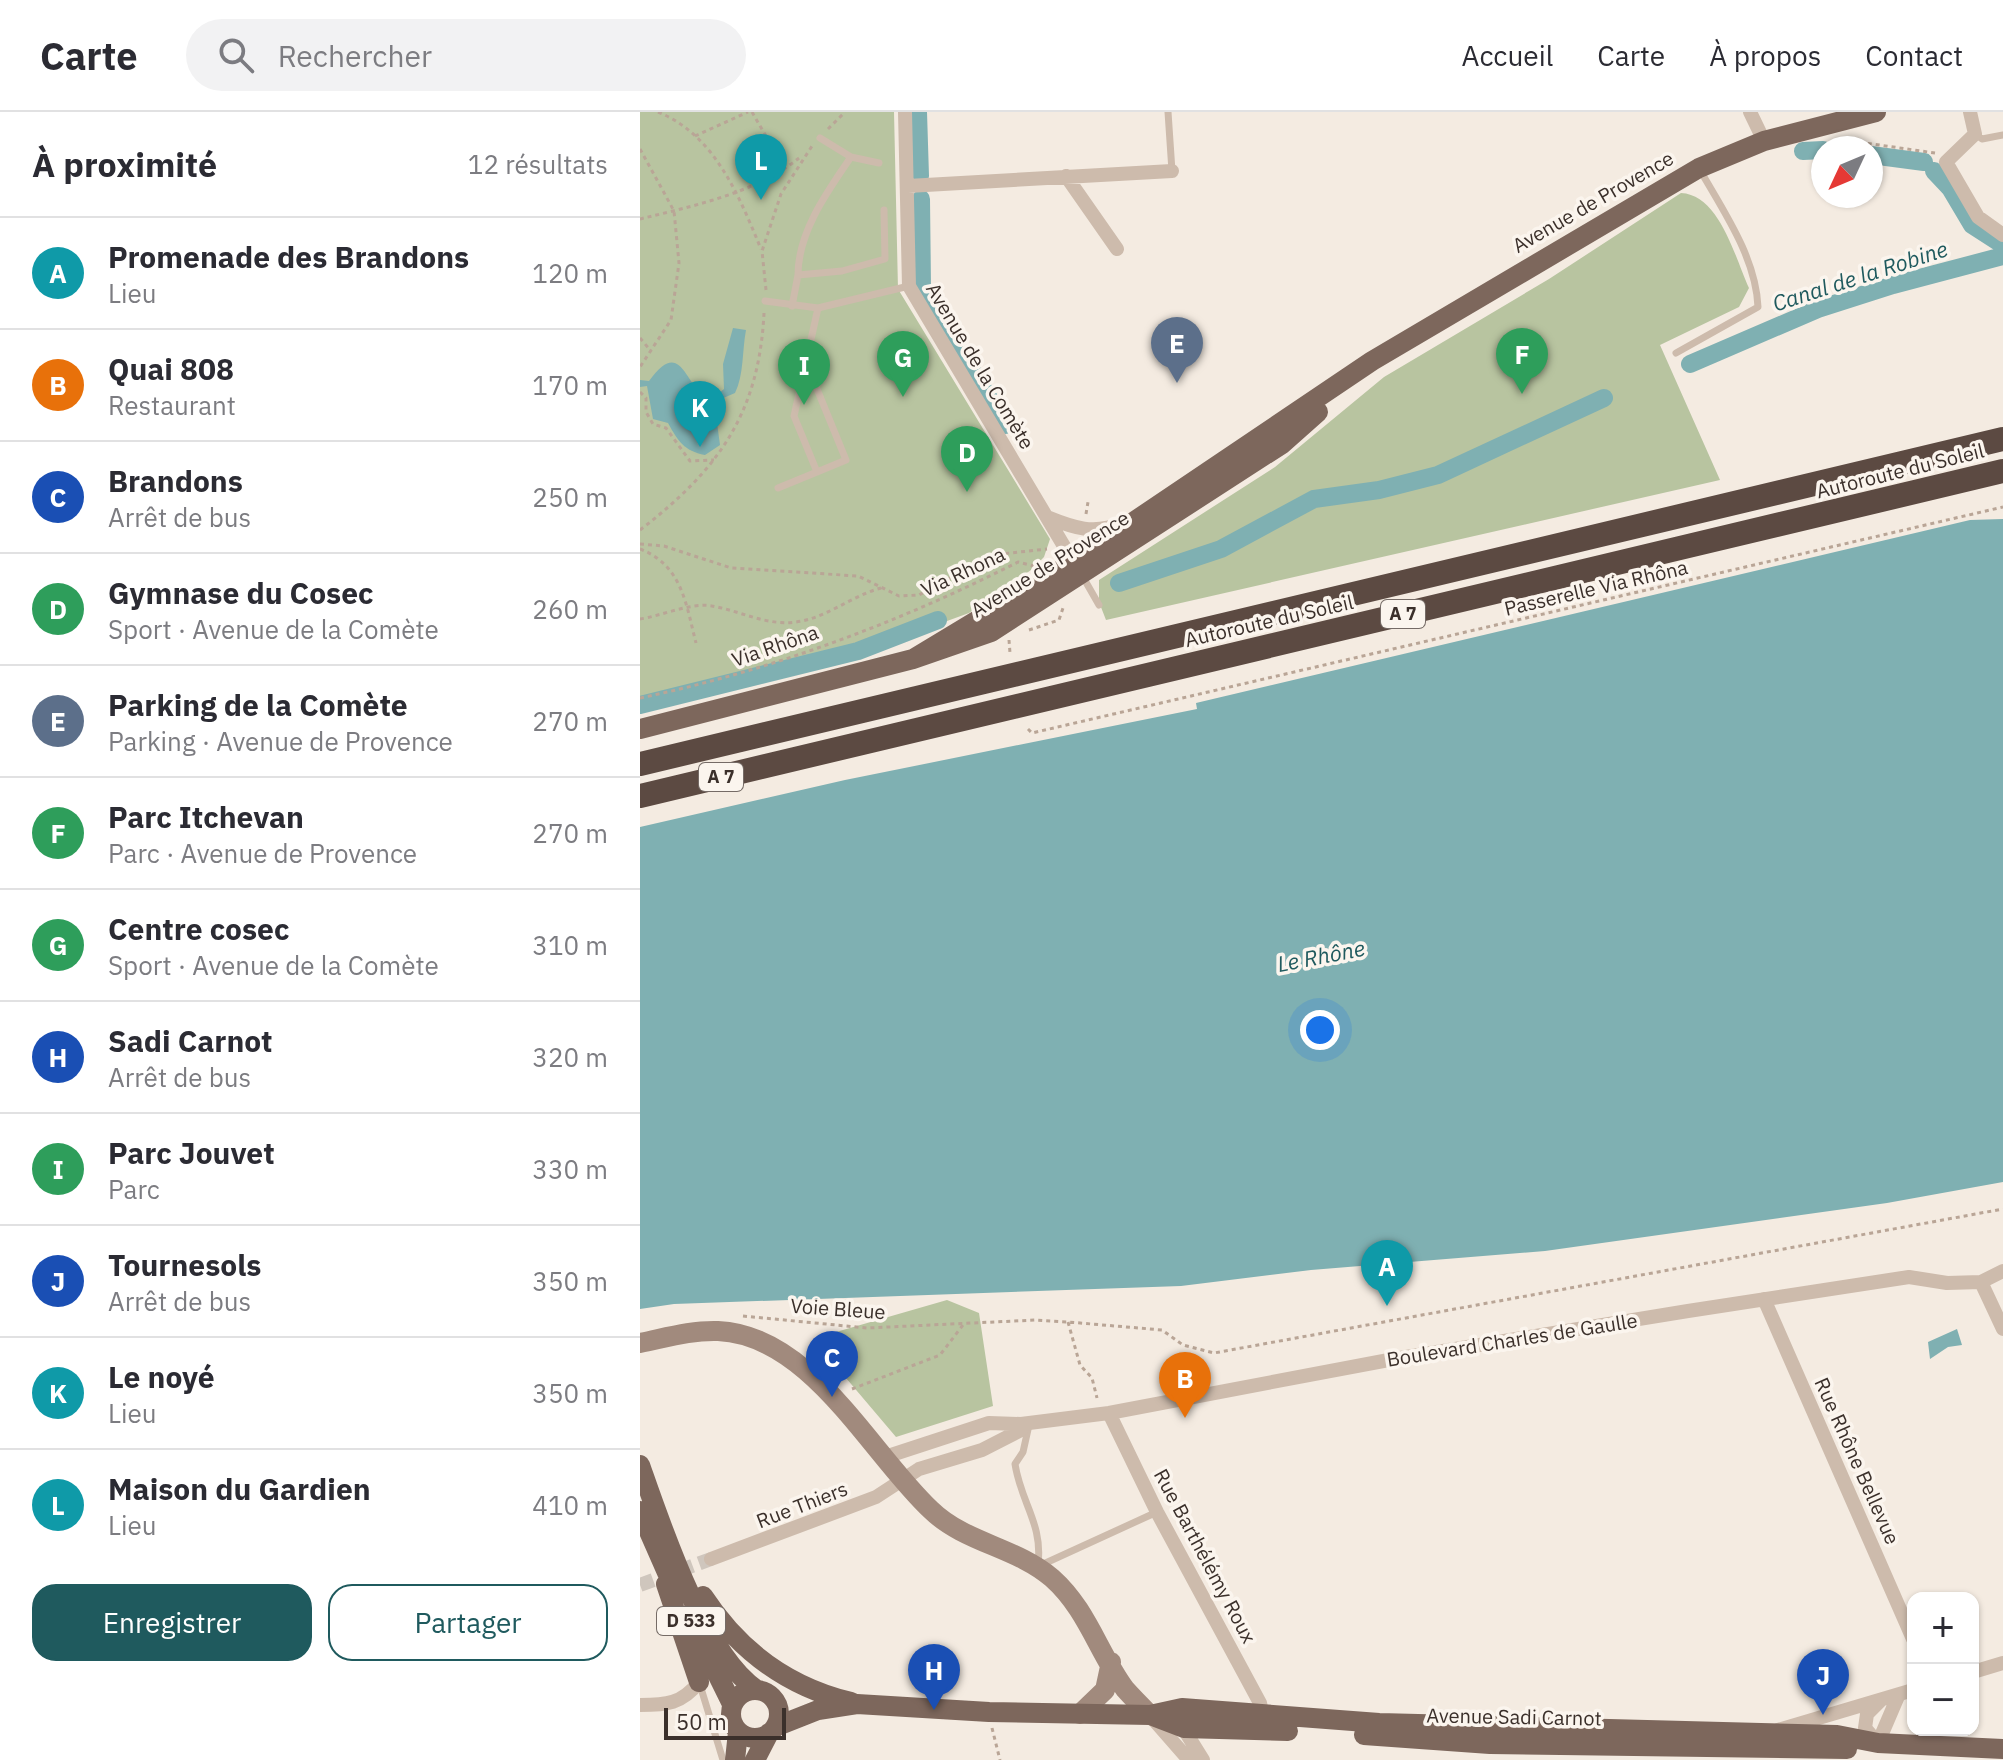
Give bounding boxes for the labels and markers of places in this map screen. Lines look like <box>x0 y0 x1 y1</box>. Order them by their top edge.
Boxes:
pin: L <box>735 134 787 200</box>
pin: E <box>1151 317 1203 383</box>
pin: F <box>1496 328 1548 394</box>
pin: G <box>877 331 929 397</box>
pin: I <box>778 339 830 405</box>
pin: K <box>674 381 726 447</box>
pin: D <box>941 426 993 492</box>
pin: A <box>1361 1240 1413 1306</box>
pin: C <box>806 1331 858 1397</box>
pin: B <box>1159 1352 1211 1418</box>
pin: H <box>908 1644 960 1710</box>
pin: J <box>1797 1649 1849 1715</box>

